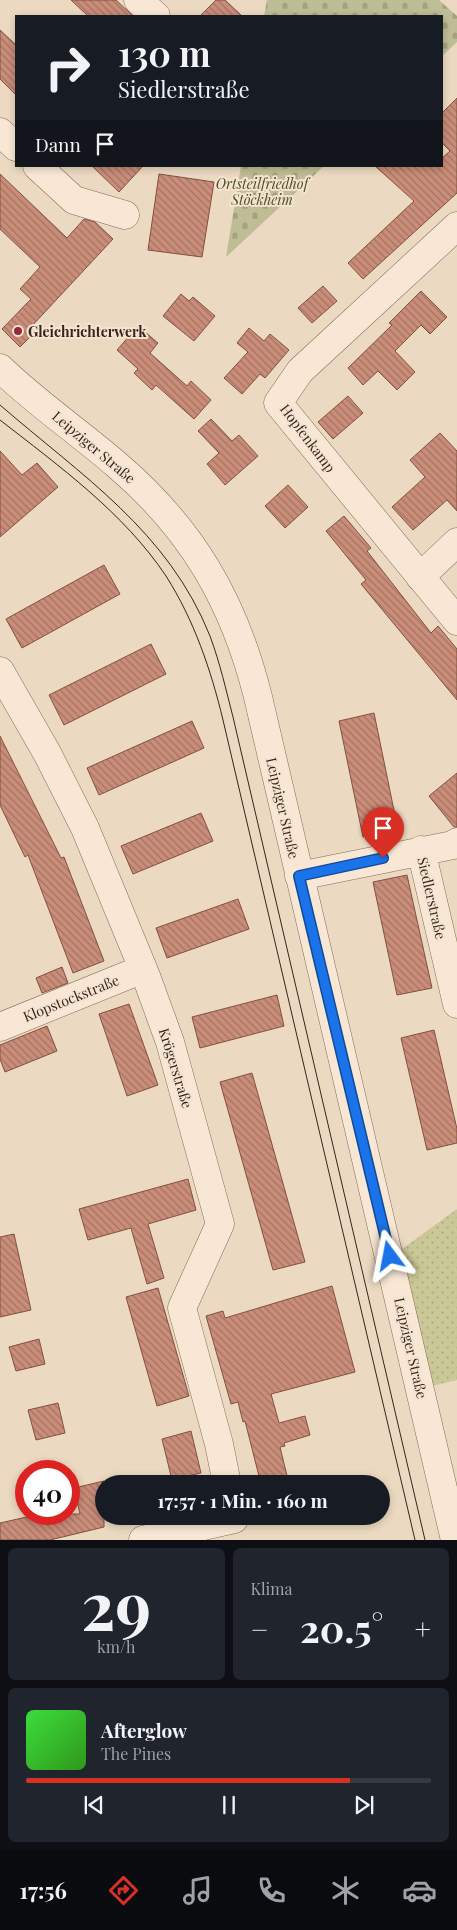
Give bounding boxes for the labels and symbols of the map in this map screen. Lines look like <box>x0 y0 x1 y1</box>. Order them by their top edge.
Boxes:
park label: Ortsteilfriedhof Stöckheim <box>216 174 311 209</box>
place label: Gleichrichterwerk <box>28 322 147 341</box>
marker: Gleichrichterwerk <box>12 325 24 337</box>
street label: Hopfenkamp <box>276 400 340 476</box>
street label: Leipziger Straße <box>48 407 140 487</box>
street label: Leipziger Straße <box>262 756 304 860</box>
pin <box>362 807 404 858</box>
street label: Siedlerstraße <box>413 855 451 941</box>
street label: Klopstockstraße <box>20 970 122 1026</box>
street label: Krögerstraße <box>155 1026 197 1110</box>
position arrow <box>363 1229 415 1281</box>
street label: Leipziger Straße <box>390 1296 432 1400</box>
speed limit sign: 40 <box>15 1460 80 1525</box>

